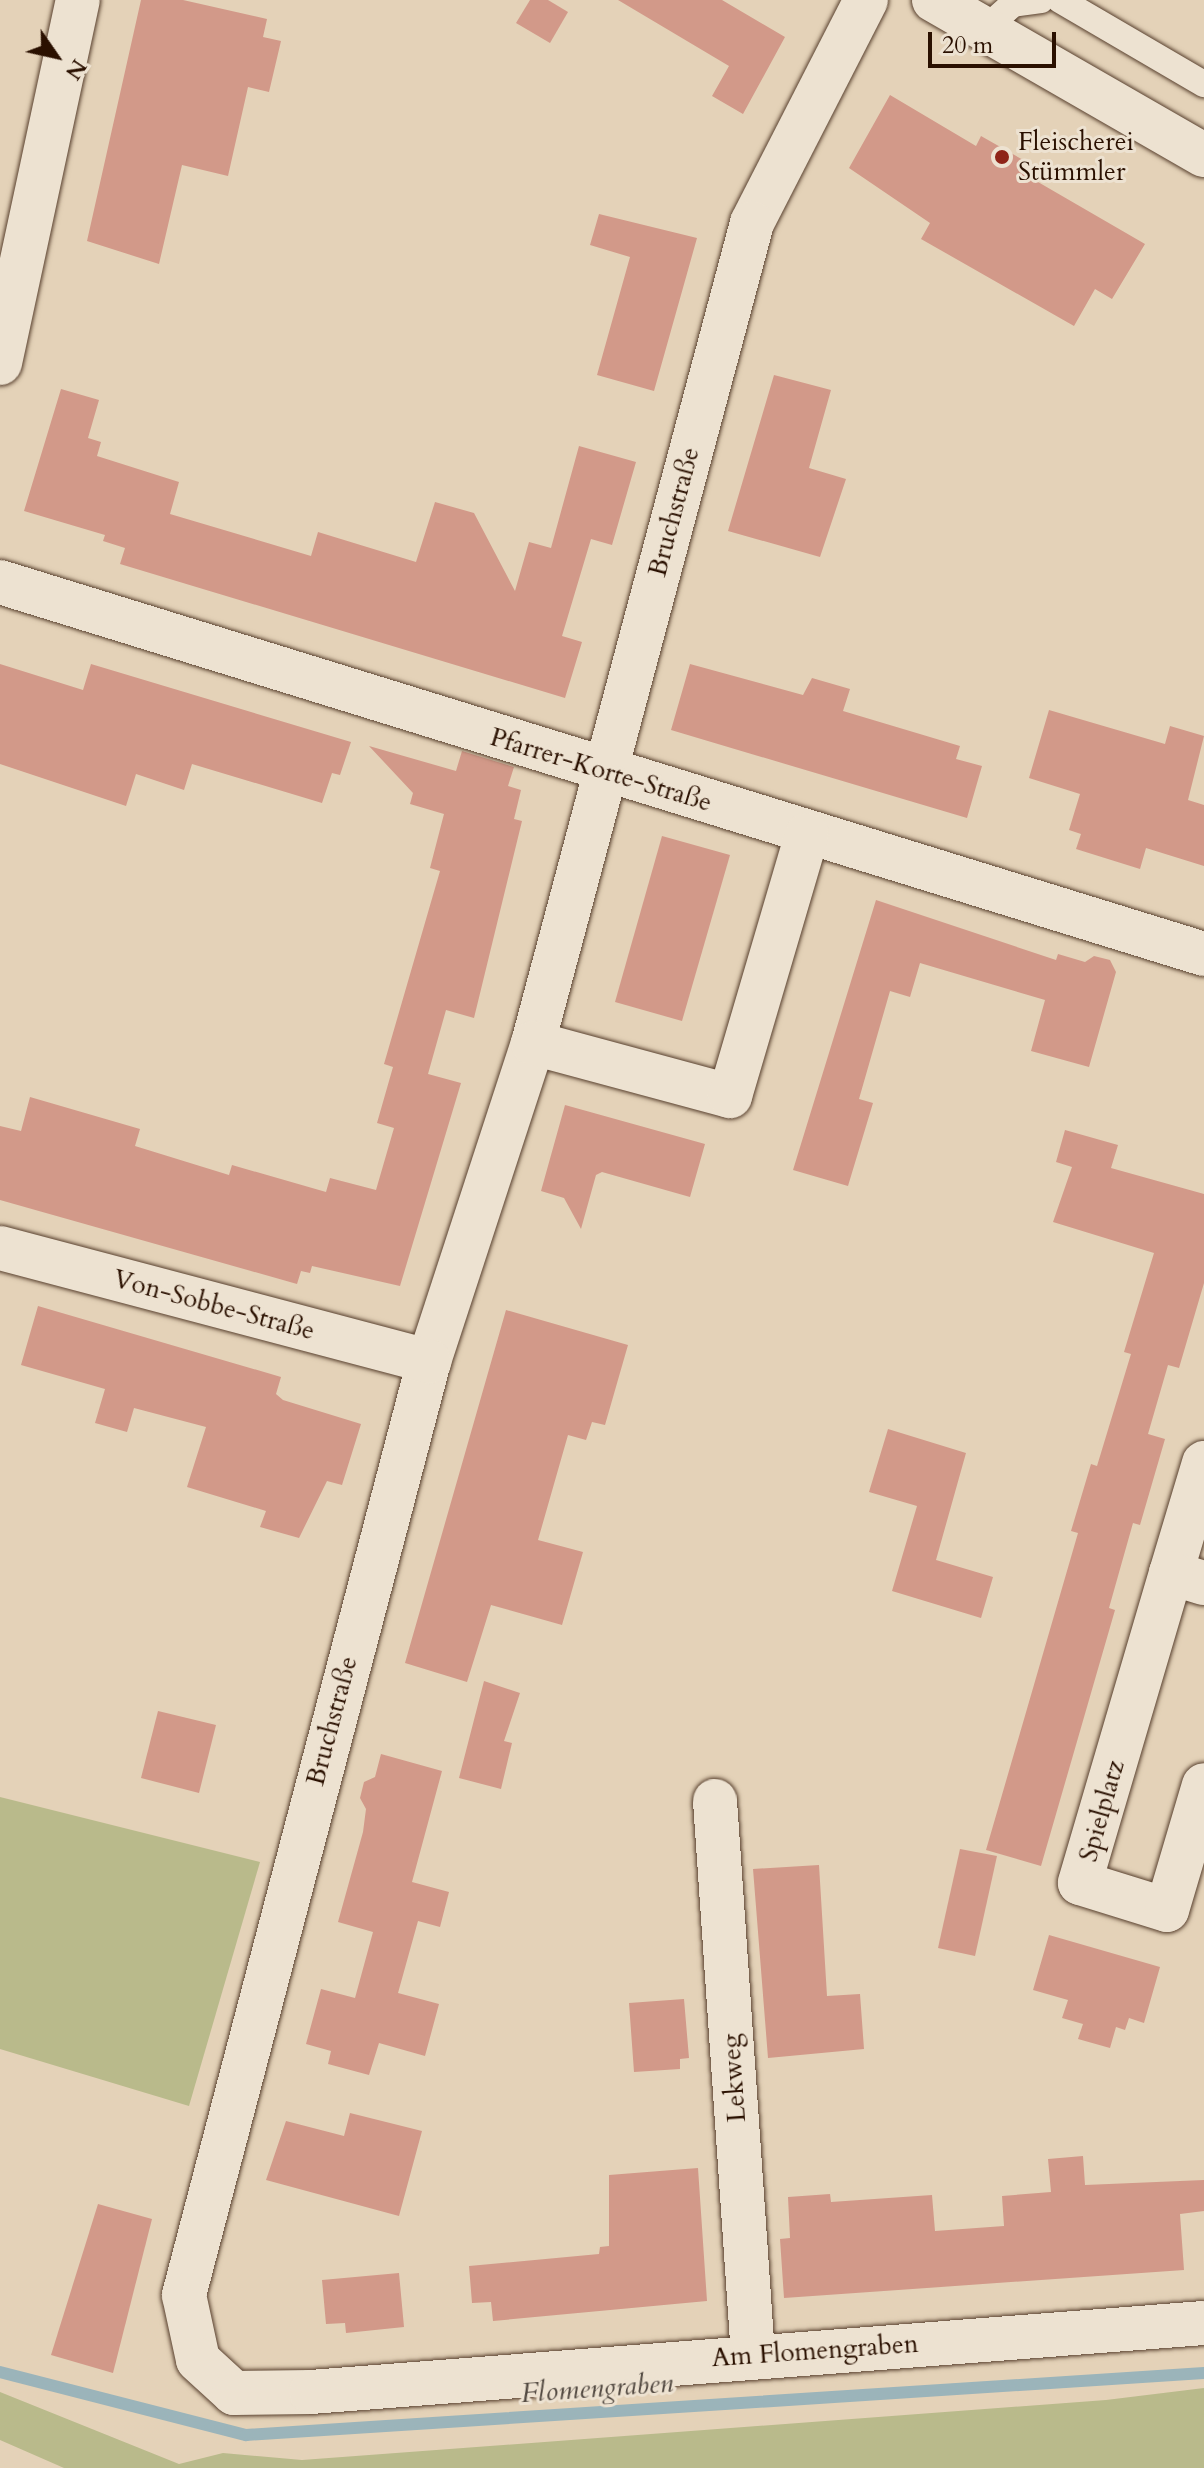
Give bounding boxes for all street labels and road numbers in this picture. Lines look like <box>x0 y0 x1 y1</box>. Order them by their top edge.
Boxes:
street label: Bruchstraße <box>642 444 706 580</box>
street label: Pfarrer-Korte-Straße <box>486 721 716 819</box>
street label: Von-Sobbe-Straße <box>110 1263 318 1347</box>
street label: Bruchstraße <box>300 1653 364 1789</box>
street label: Spielplatz <box>1073 1757 1131 1865</box>
street label: Lekweg <box>715 2033 753 2123</box>
street label: Am Flomengraben <box>710 2328 920 2374</box>

